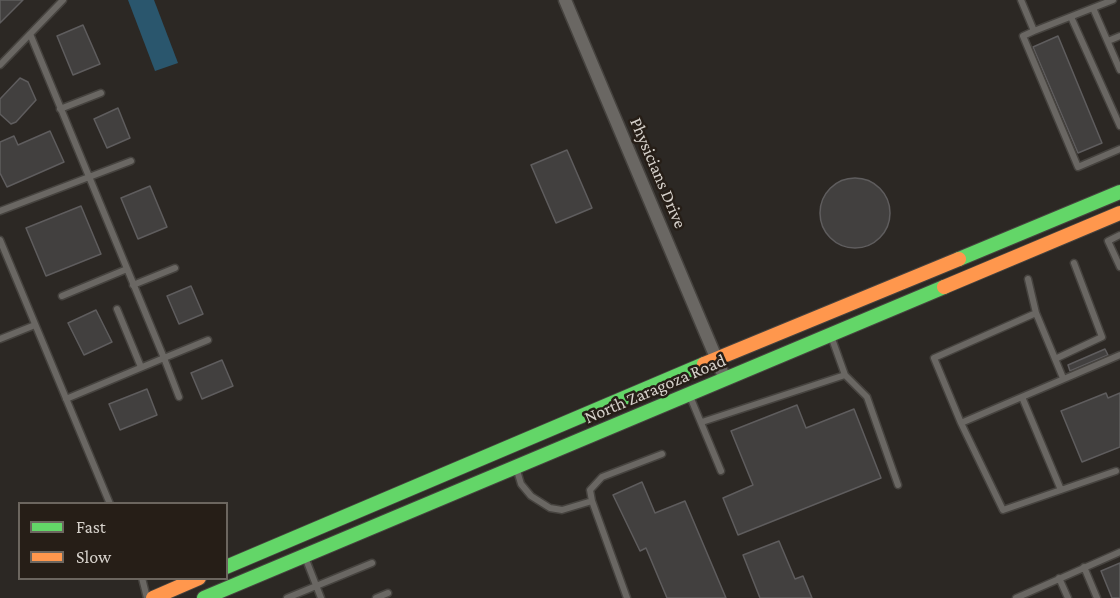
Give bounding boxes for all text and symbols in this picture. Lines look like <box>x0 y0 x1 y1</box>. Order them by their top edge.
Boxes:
street label: Physicians Drive <box>625 114 691 232</box>
street label: North Zaragoza Road <box>581 349 729 429</box>
legend <box>18 502 228 580</box>
text: Fast <box>76 517 106 537</box>
text: Slow <box>76 547 111 567</box>

